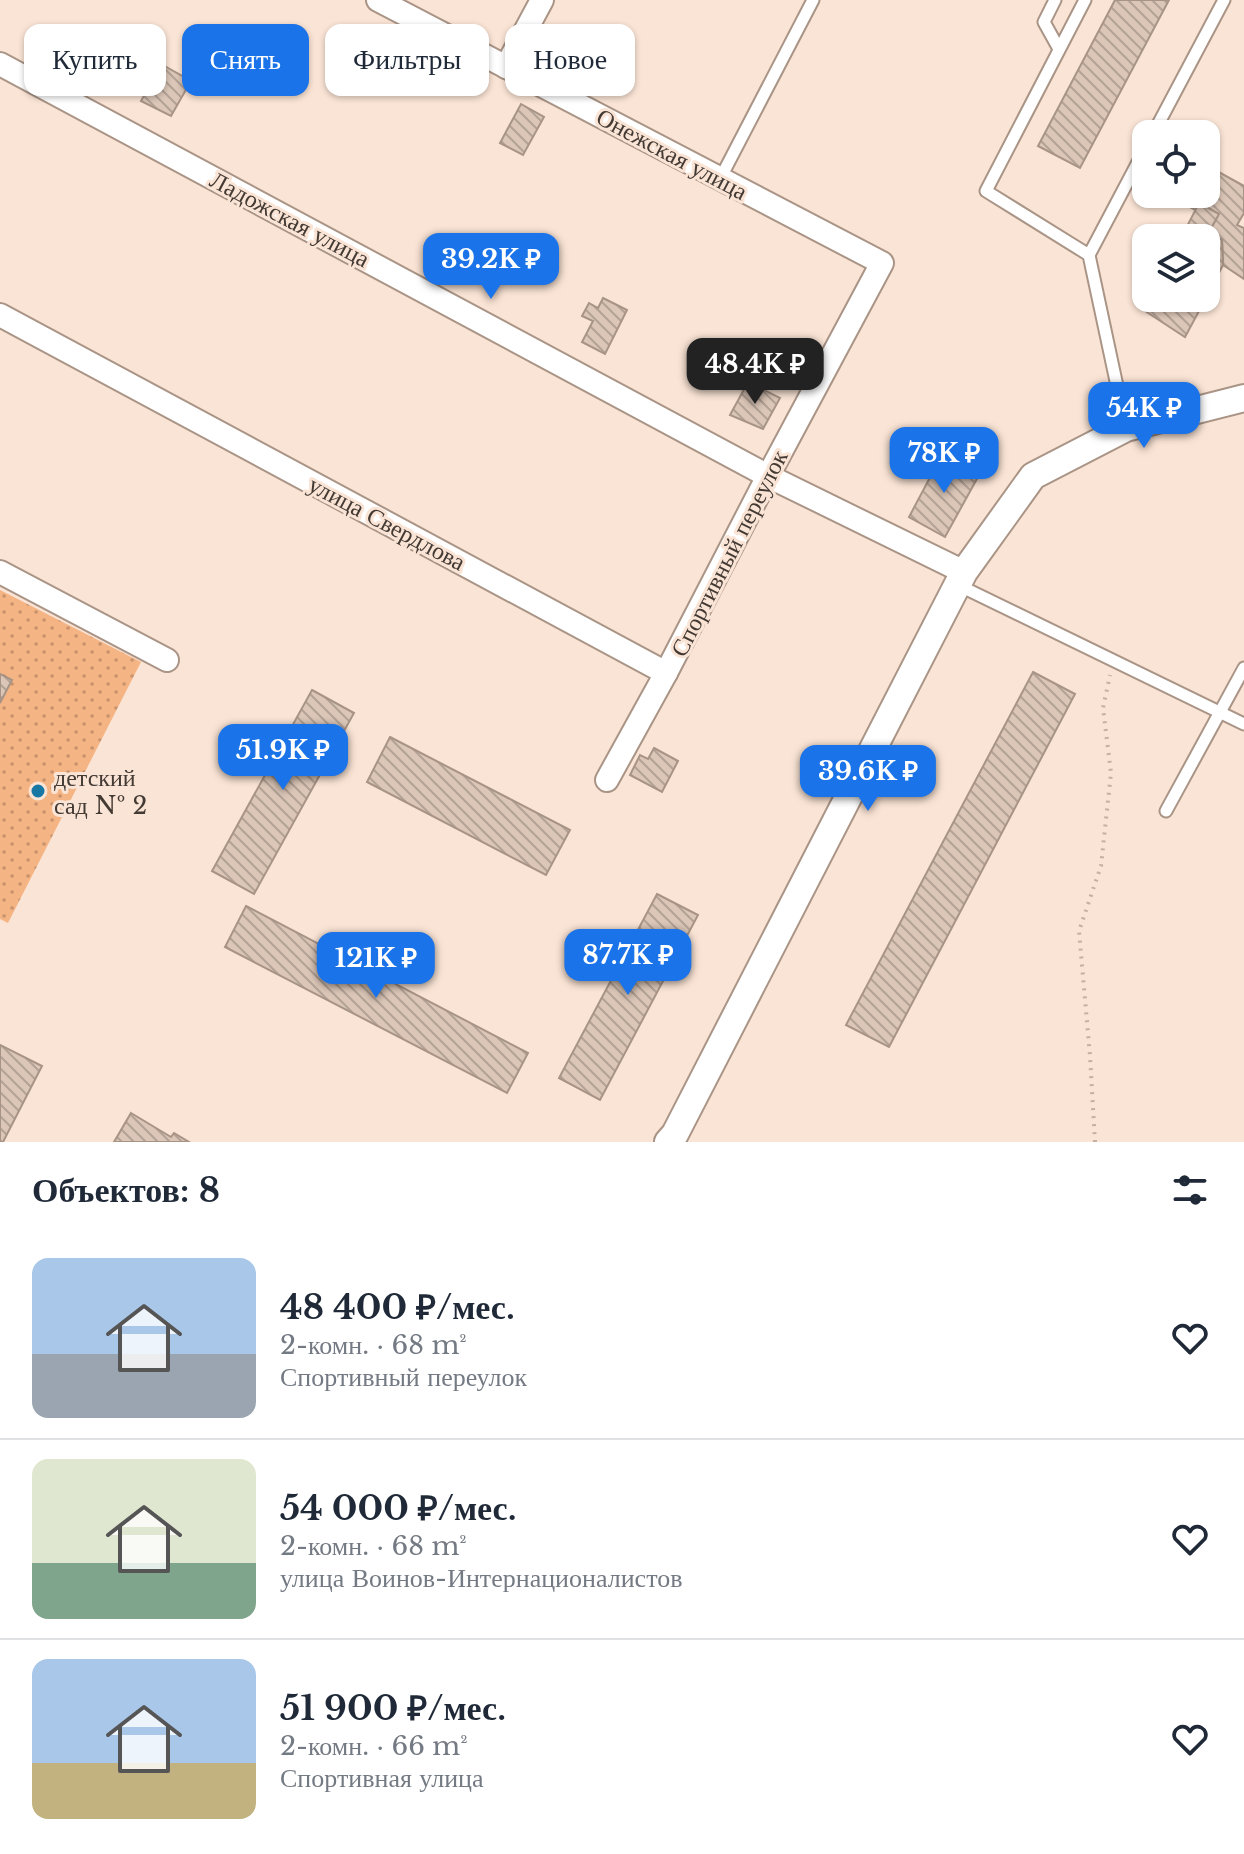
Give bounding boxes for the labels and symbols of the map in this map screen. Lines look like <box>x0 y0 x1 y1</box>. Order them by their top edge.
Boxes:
street label: Онежская улица <box>592 102 753 206</box>
street label: Ладожская улица <box>205 165 375 273</box>
pin: 39.2K ₽ <box>417 233 565 301</box>
pin: 48.4K ₽ <box>681 338 829 406</box>
pin: 54K ₽ <box>1088 382 1200 450</box>
pin: 78K ₽ <box>888 427 1000 495</box>
street label: Спортивный переулок <box>664 445 794 661</box>
street label: улица Свердлова <box>304 469 471 577</box>
pin: 51.9K ₽ <box>209 724 357 792</box>
pin: 39.6K ₽ <box>794 745 942 813</box>
place label: детский сад № 2 <box>54 763 147 820</box>
marker: детский сад № 2 <box>29 782 47 800</box>
pin: 87.7K ₽ <box>554 929 702 997</box>
pin: 121K ₽ <box>311 932 441 1000</box>

